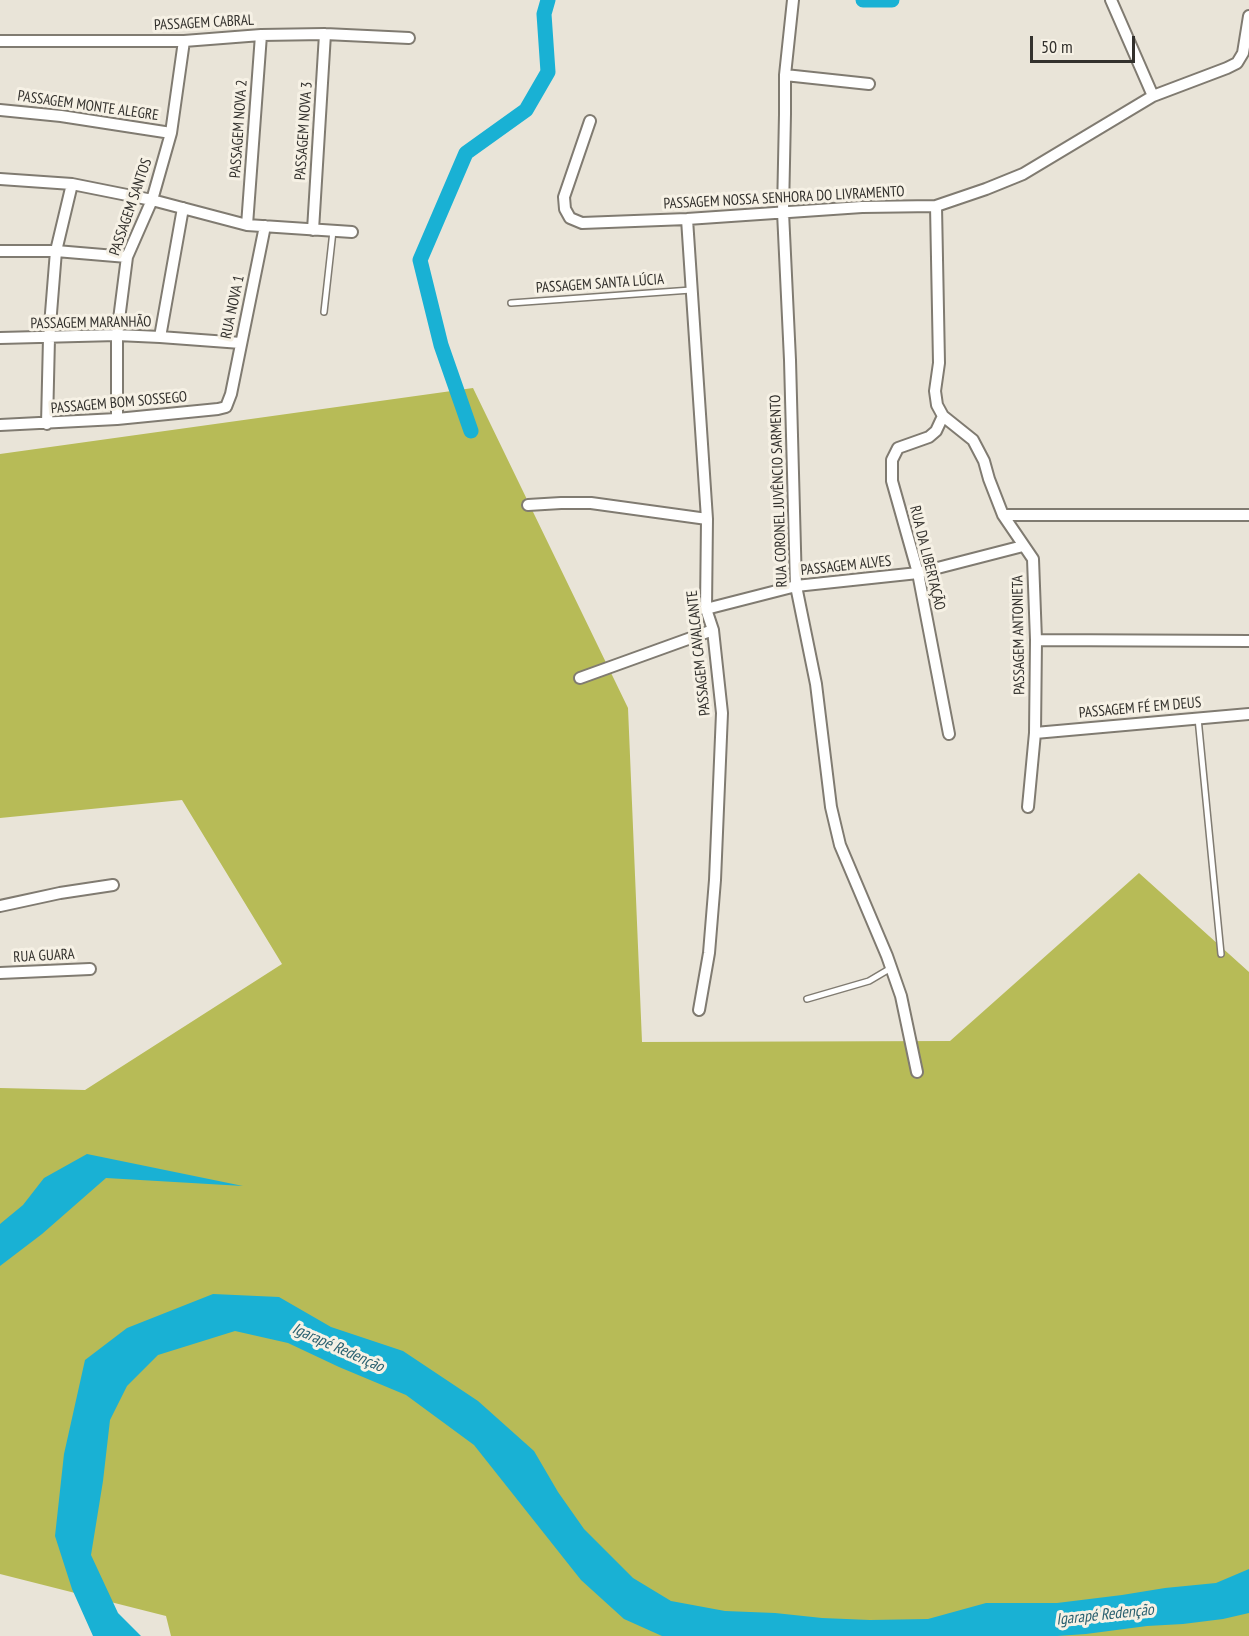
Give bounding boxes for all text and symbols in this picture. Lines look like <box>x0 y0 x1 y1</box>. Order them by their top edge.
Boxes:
street label: PASSAGEM CABRAL <box>154 11 254 35</box>
scale bar <box>1033 24 1138 62</box>
text: 50 m <box>1041 35 1073 58</box>
street label: PASSAGEM NOVA 2 <box>227 79 251 179</box>
street label: PASSAGEM NOVA 3 <box>292 81 316 181</box>
street label: PASSAGEM MONTE ALEGRE <box>16 87 160 125</box>
street label: PASSAGEM SANTOS <box>106 156 156 258</box>
street label: PASSAGEM NOSSA SENHORA DO LIVRAMENTO <box>663 183 905 213</box>
street label: PASSAGEM SANTA LÚCIA <box>535 271 665 297</box>
street label: RUA NOVA 1 <box>217 274 249 340</box>
street label: PASSAGEM MARANHÃO <box>30 313 152 333</box>
street label: PASSAGEM BOM SOSSEGO <box>50 388 188 418</box>
street label: RUA CORONEL JUVÊNCIO SARMENTO <box>767 394 791 588</box>
street label: RUA DA LIBERTAÇÃO <box>905 504 949 612</box>
street label: PASSAGEM ALVES <box>800 552 892 580</box>
street label: PASSAGEM ANTONIETA <box>1009 575 1029 695</box>
street label: PASSAGEM CAVALCANTE <box>683 589 715 717</box>
street label: PASSAGEM FÉ EM DEUS <box>1078 694 1202 722</box>
street label: RUA GUARA <box>13 945 75 967</box>
water label: Igarapé Redenção <box>289 1319 387 1377</box>
water label: Igarapé Redenção <box>1055 1600 1155 1630</box>

